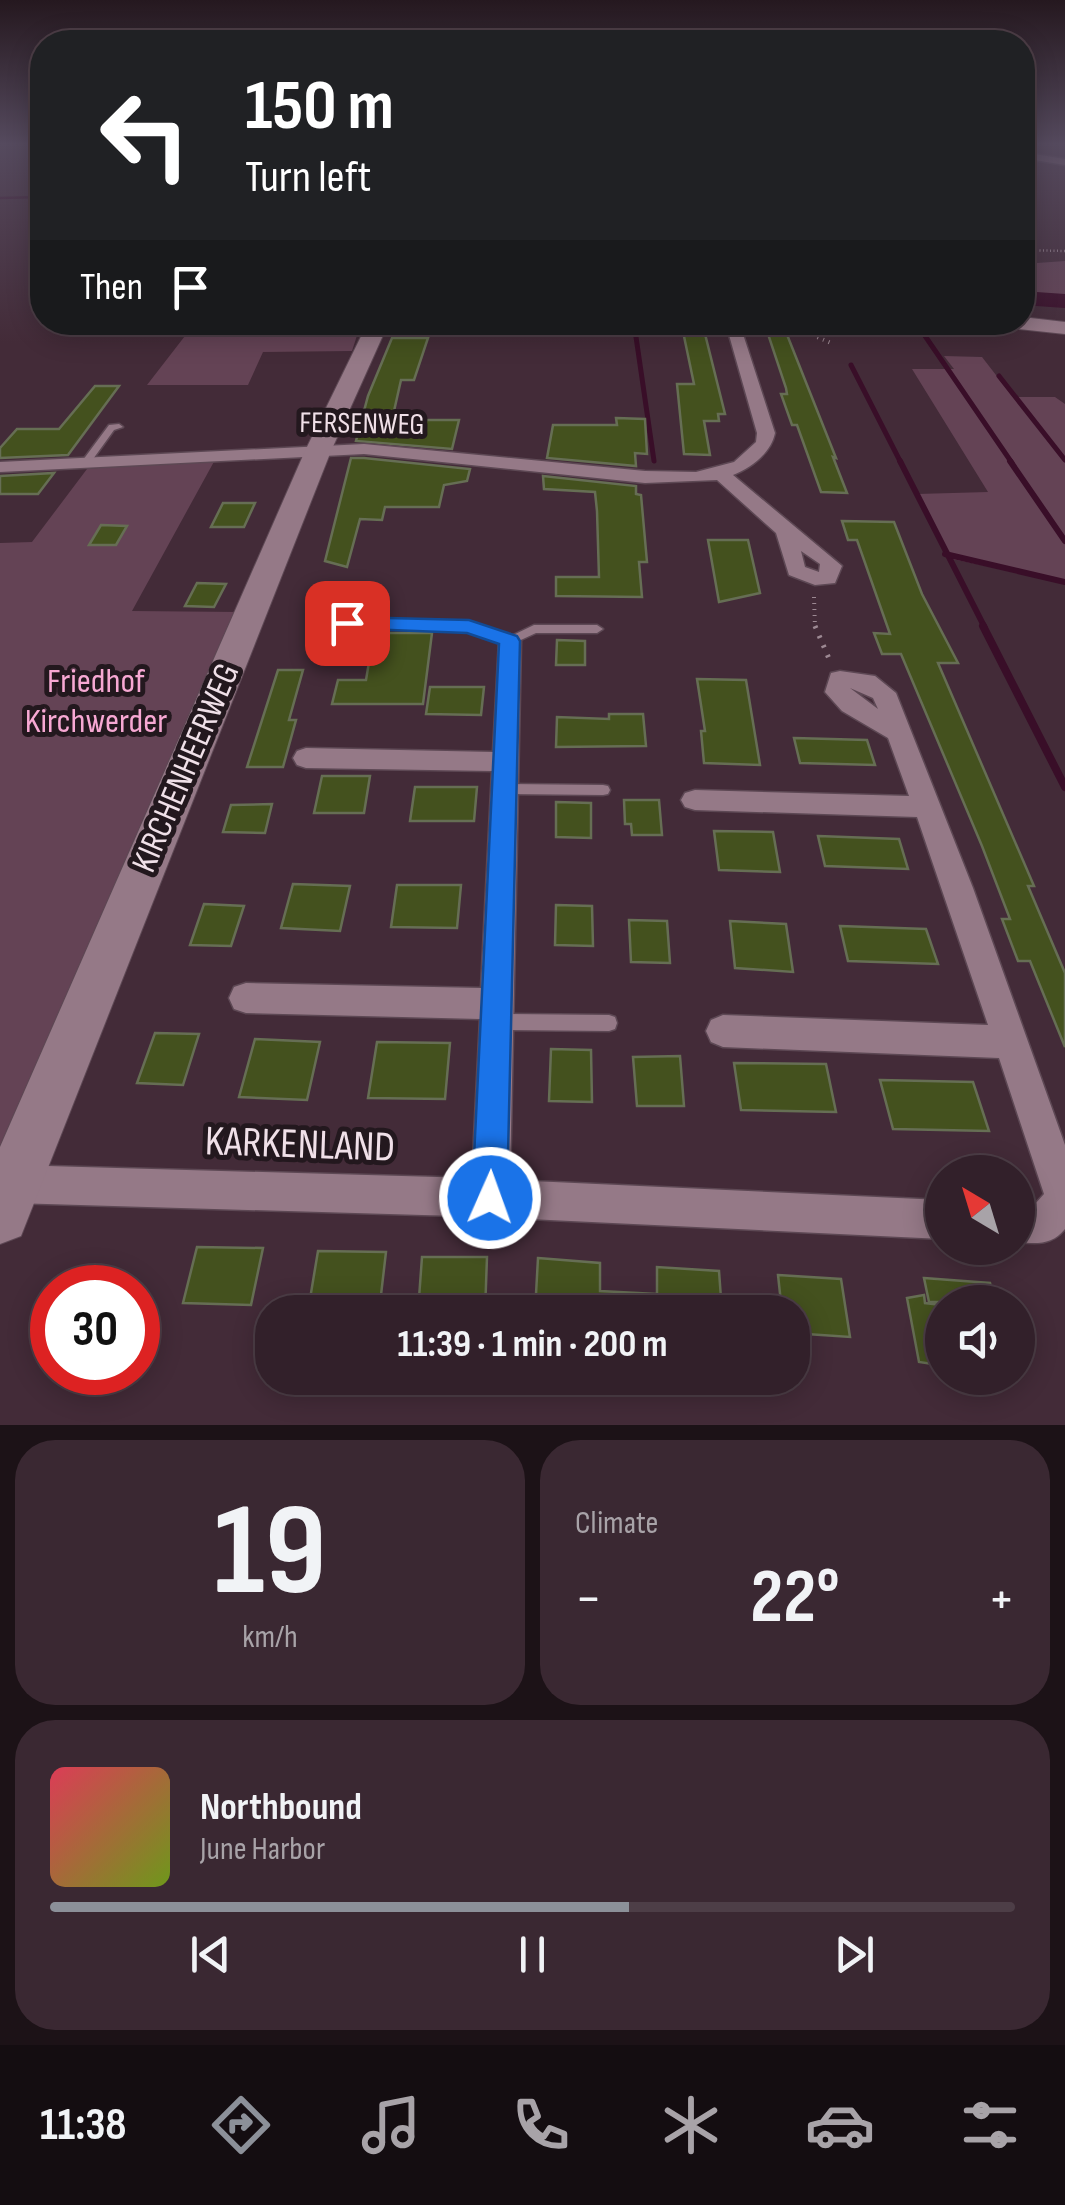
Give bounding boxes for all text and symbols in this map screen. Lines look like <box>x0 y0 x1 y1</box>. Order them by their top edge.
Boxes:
text: 150 m <box>245 65 394 149</box>
icon: left <box>80 70 210 200</box>
text: Turn left <box>245 150 371 205</box>
icon: arrive <box>163 260 218 315</box>
text: Then <box>80 265 143 310</box>
street label: FERSENWEG <box>299 405 425 443</box>
pin <box>305 581 390 666</box>
icon: arrive <box>320 596 375 651</box>
street label: KIRCHENHEERWEG <box>123 657 249 879</box>
park label: Friedhof Kirchwerder <box>25 660 167 743</box>
street label: KARKENLAND <box>204 1116 396 1174</box>
position arrow <box>438 1146 542 1250</box>
north arrow <box>925 1155 1035 1265</box>
map controls <box>925 1155 1035 1395</box>
speed limit sign: 30 <box>30 1265 160 1395</box>
button: sound <box>925 1285 1035 1395</box>
text: 11:39 · 1 min · 200 m <box>398 1322 667 1367</box>
text: 19 <box>214 1475 326 1631</box>
text: Climate <box>575 1504 658 1543</box>
text: 22° <box>750 1553 840 1644</box>
text: − <box>575 1566 602 1633</box>
text: + <box>988 1566 1015 1633</box>
text: km/h <box>242 1618 298 1657</box>
text: Northbound <box>200 1785 362 1830</box>
text: June Harbor <box>200 1830 325 1869</box>
icon: previous <box>183 1927 238 1982</box>
icon: pause <box>505 1927 560 1982</box>
icon: next <box>827 1927 882 1982</box>
icon: directions <box>206 2090 276 2160</box>
icon: music <box>356 2090 426 2160</box>
icon: phone <box>506 2090 576 2160</box>
icon: climate <box>656 2090 726 2160</box>
icon: car <box>805 2090 875 2160</box>
icon: filters <box>955 2090 1025 2160</box>
text: 11:38 <box>40 2098 127 2153</box>

